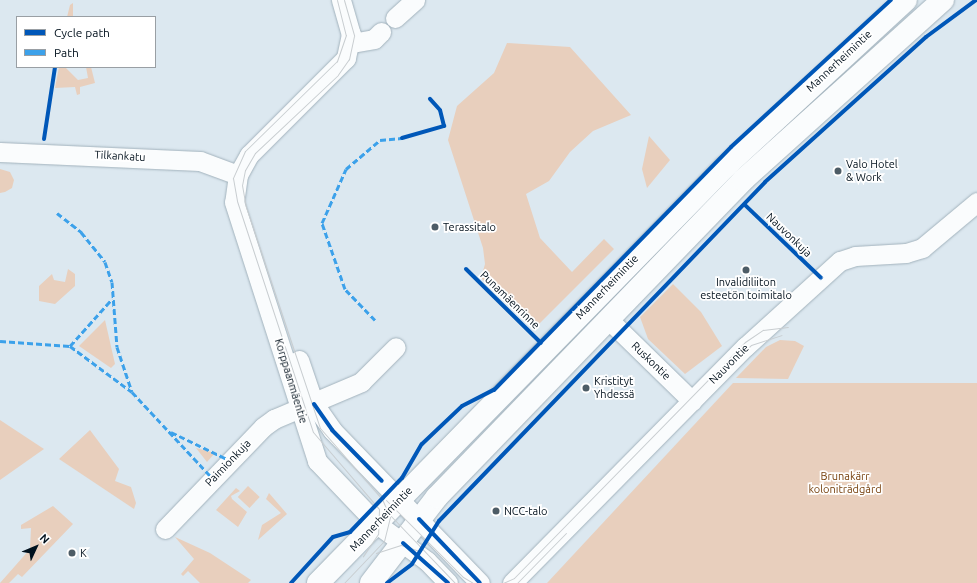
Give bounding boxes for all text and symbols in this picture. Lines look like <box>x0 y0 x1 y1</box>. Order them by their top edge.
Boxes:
legend <box>16 16 156 68</box>
text: Cycle path <box>54 26 110 39</box>
street label: Mannerheimintie <box>804 27 874 95</box>
text: Path <box>54 46 79 59</box>
street label: Tilkankatu <box>94 148 146 164</box>
place label: Valo Hotel & Work <box>846 158 898 184</box>
marker: Valo Hotel & Work <box>833 166 843 176</box>
street label: Nauvonkuja <box>764 210 814 260</box>
place label: Terassitalo <box>443 220 496 234</box>
marker: Terassitalo <box>430 222 440 232</box>
street label: Mannerheimintie <box>573 252 641 322</box>
marker: Invalidiliiton esteetön toimitalo <box>741 265 751 275</box>
street label: Punamäenrinne <box>477 268 543 332</box>
place label: Invalidiliiton esteetön toimitalo <box>700 276 792 302</box>
street label: Korppaanmäentie <box>272 337 310 425</box>
street label: Ruskontie <box>629 339 673 383</box>
street label: Nauvontie <box>706 341 752 387</box>
place label: Kristityt Yhdessä <box>594 375 634 401</box>
marker: Kristityt Yhdessä <box>581 383 591 393</box>
street label: Paimionkuja <box>202 437 254 489</box>
park label: Brunakärr koloniträdgård <box>808 470 882 496</box>
street label: Mannerheimintie <box>347 484 415 554</box>
place label: NCC-talo <box>504 504 547 518</box>
marker: NCC-talo <box>491 506 501 516</box>
north arrow <box>16 527 56 567</box>
text: N <box>37 532 52 546</box>
place label: K <box>80 546 87 560</box>
marker: K <box>67 548 77 558</box>

